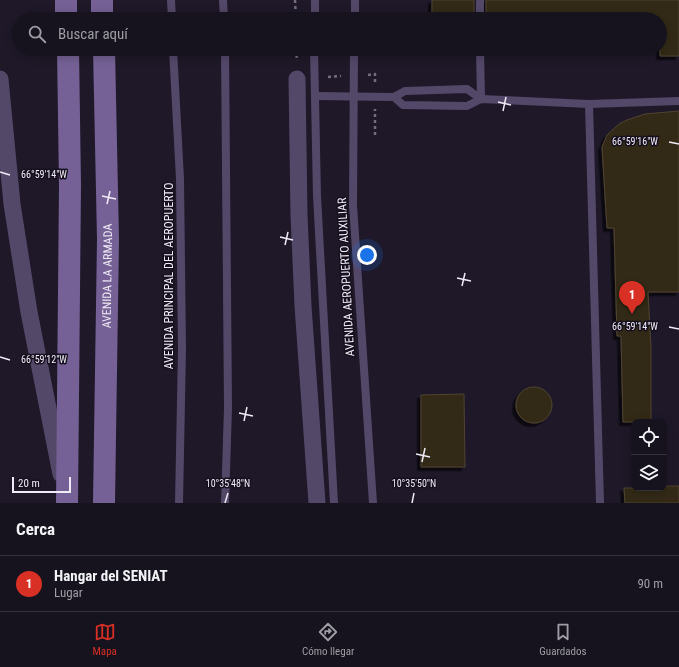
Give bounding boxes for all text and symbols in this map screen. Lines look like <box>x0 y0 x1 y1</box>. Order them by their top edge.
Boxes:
search box <box>12 12 667 56</box>
icon: search <box>26 23 48 45</box>
text: Buscar aquí <box>58 25 128 43</box>
text: 66°59'16"W <box>612 136 658 147</box>
text: 66°59'14"W <box>21 169 67 180</box>
street label: AVENIDA PRINCIPAL DEL AEROPUERTO <box>162 183 176 369</box>
street label: AVENIDA AEROPUERTO AUXILIAR <box>335 197 357 357</box>
street label: AVENIDA LA ARMADA <box>100 224 115 328</box>
your location <box>357 245 377 265</box>
pin: 1 <box>619 281 645 314</box>
text: 66°59'14"W <box>612 321 658 332</box>
text: 66°59'12"W <box>21 354 67 365</box>
map controls <box>631 419 667 491</box>
button: locate <box>631 419 667 455</box>
button: layers <box>631 455 667 491</box>
scale bar <box>12 475 71 494</box>
text: 20 m <box>18 477 40 490</box>
text: 10°35'48"N <box>206 478 250 489</box>
text: 10°35'50"N <box>392 478 436 489</box>
text: Cerca <box>16 519 55 539</box>
text: Hangar del SENIAT <box>54 567 168 585</box>
text: 1 <box>26 576 32 591</box>
text: 90 m <box>637 576 663 591</box>
text: Lugar <box>54 585 83 600</box>
tab: Mapa <box>93 621 117 658</box>
tab: Cómo llegar <box>302 621 354 658</box>
tab: Guardados <box>539 621 586 658</box>

